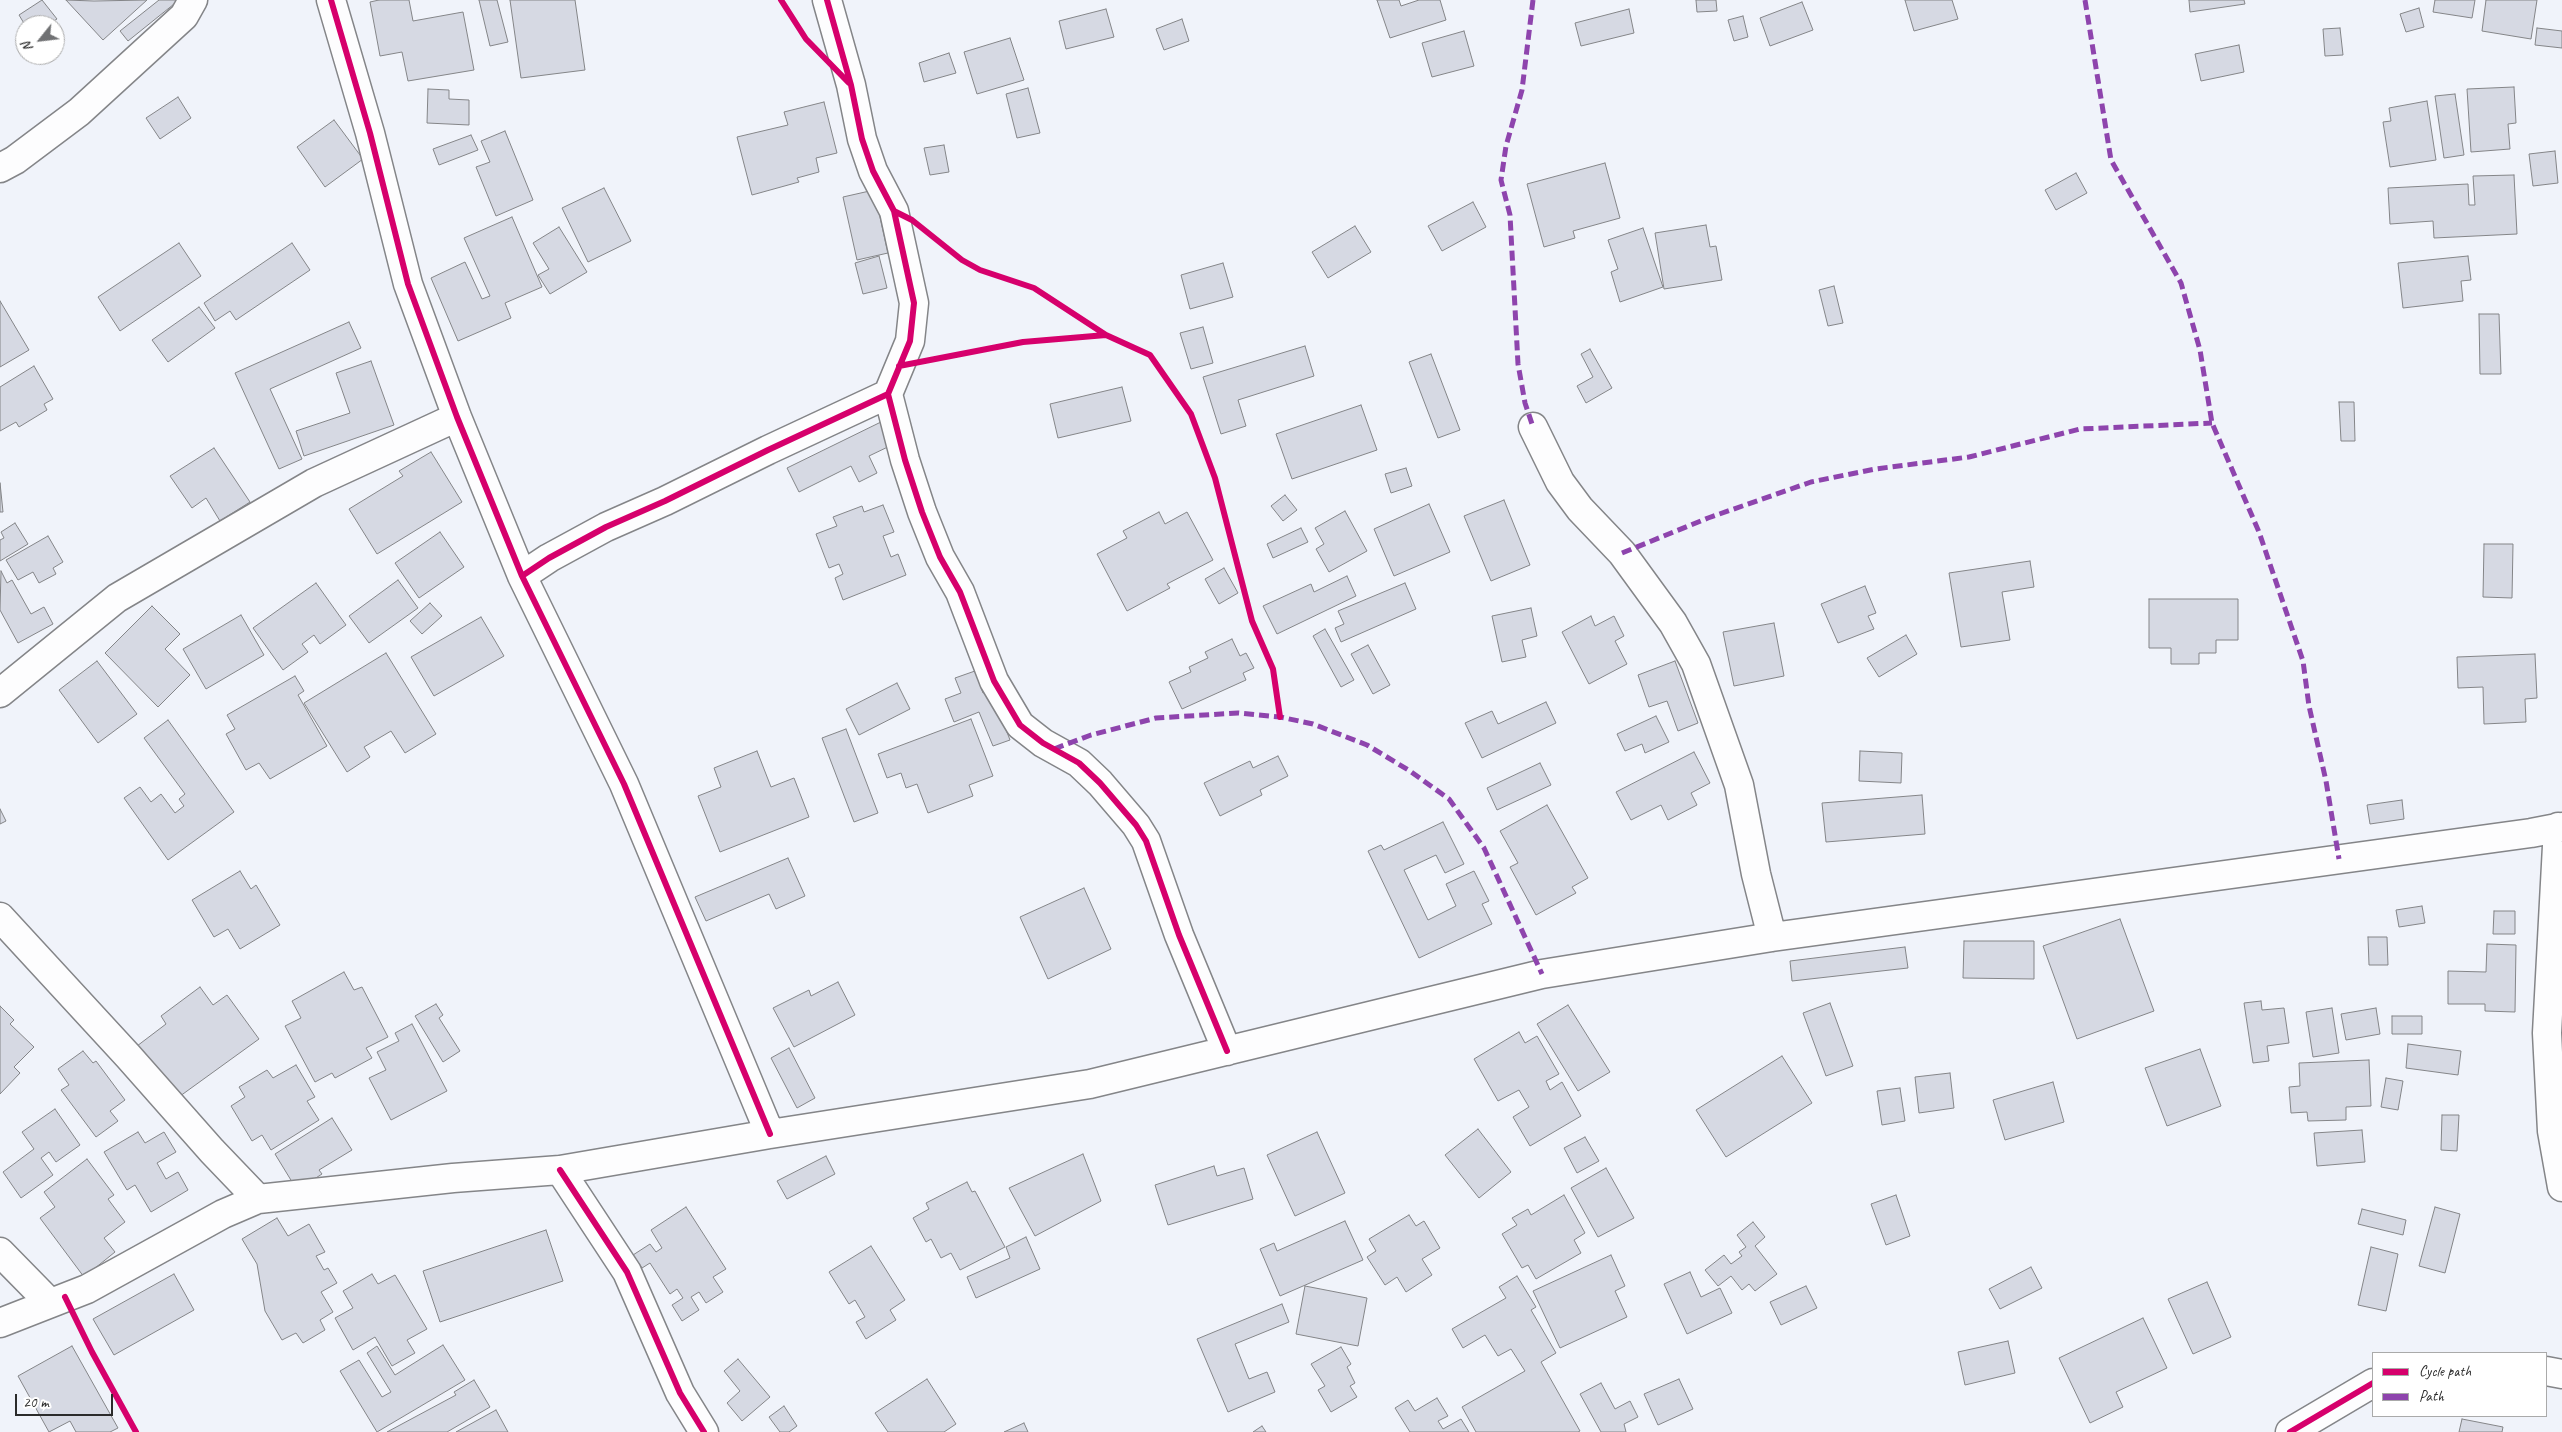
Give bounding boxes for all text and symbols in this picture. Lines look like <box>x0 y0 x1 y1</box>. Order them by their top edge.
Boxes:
north arrow <box>15 15 65 65</box>
text: N <box>18 39 37 55</box>
legend <box>2372 1352 2547 1417</box>
text: Cycle path <box>2419 1362 2471 1381</box>
scale bar <box>18 1384 115 1416</box>
text: Path <box>2419 1387 2444 1406</box>
text: 20 m <box>23 1393 49 1412</box>

